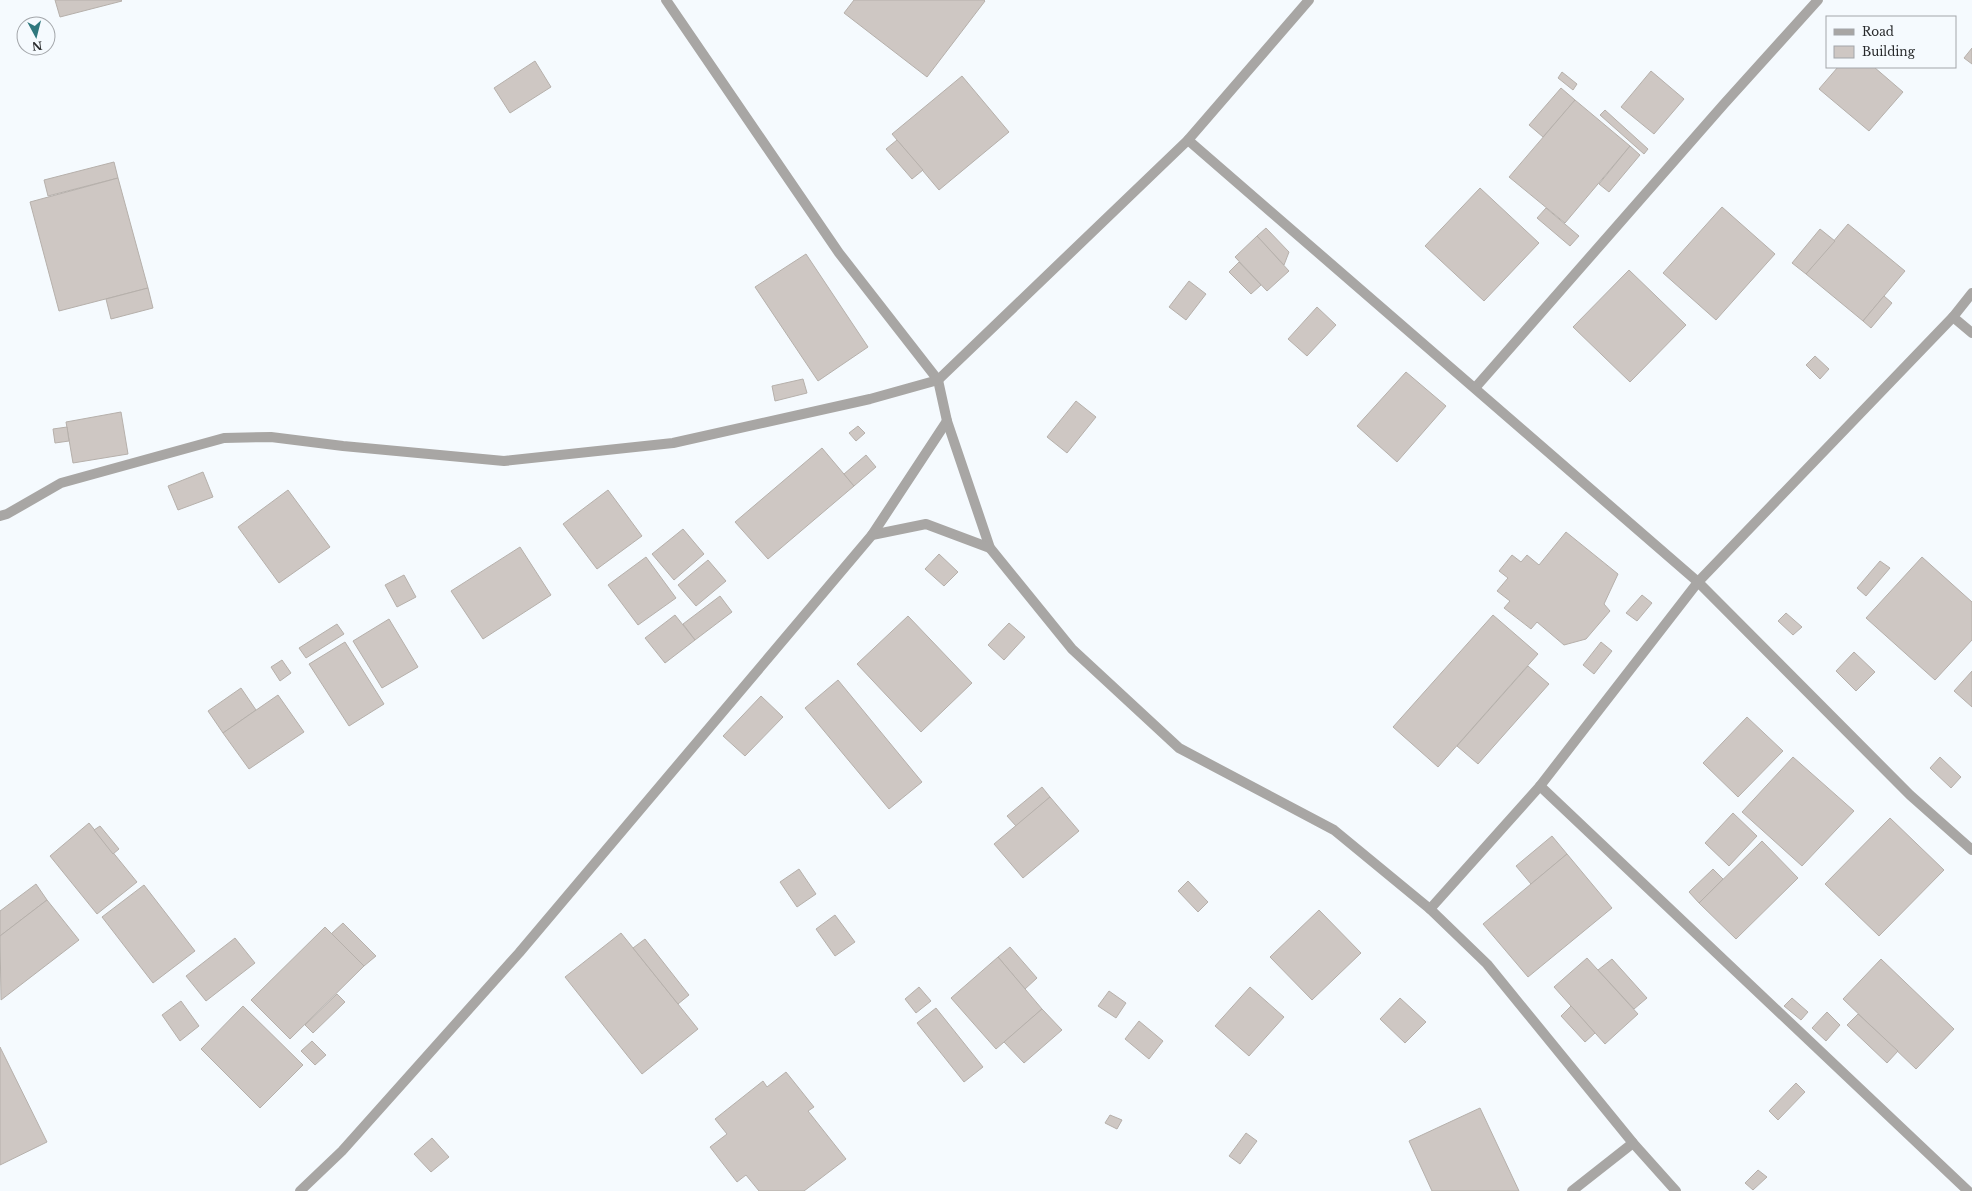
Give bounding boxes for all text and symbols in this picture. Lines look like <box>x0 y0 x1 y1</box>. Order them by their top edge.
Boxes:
north arrow <box>16 16 56 56</box>
legend <box>1826 16 1956 68</box>
text: Road <box>1862 24 1894 39</box>
text: N <box>31 38 43 54</box>
text: Building <box>1862 44 1916 59</box>

